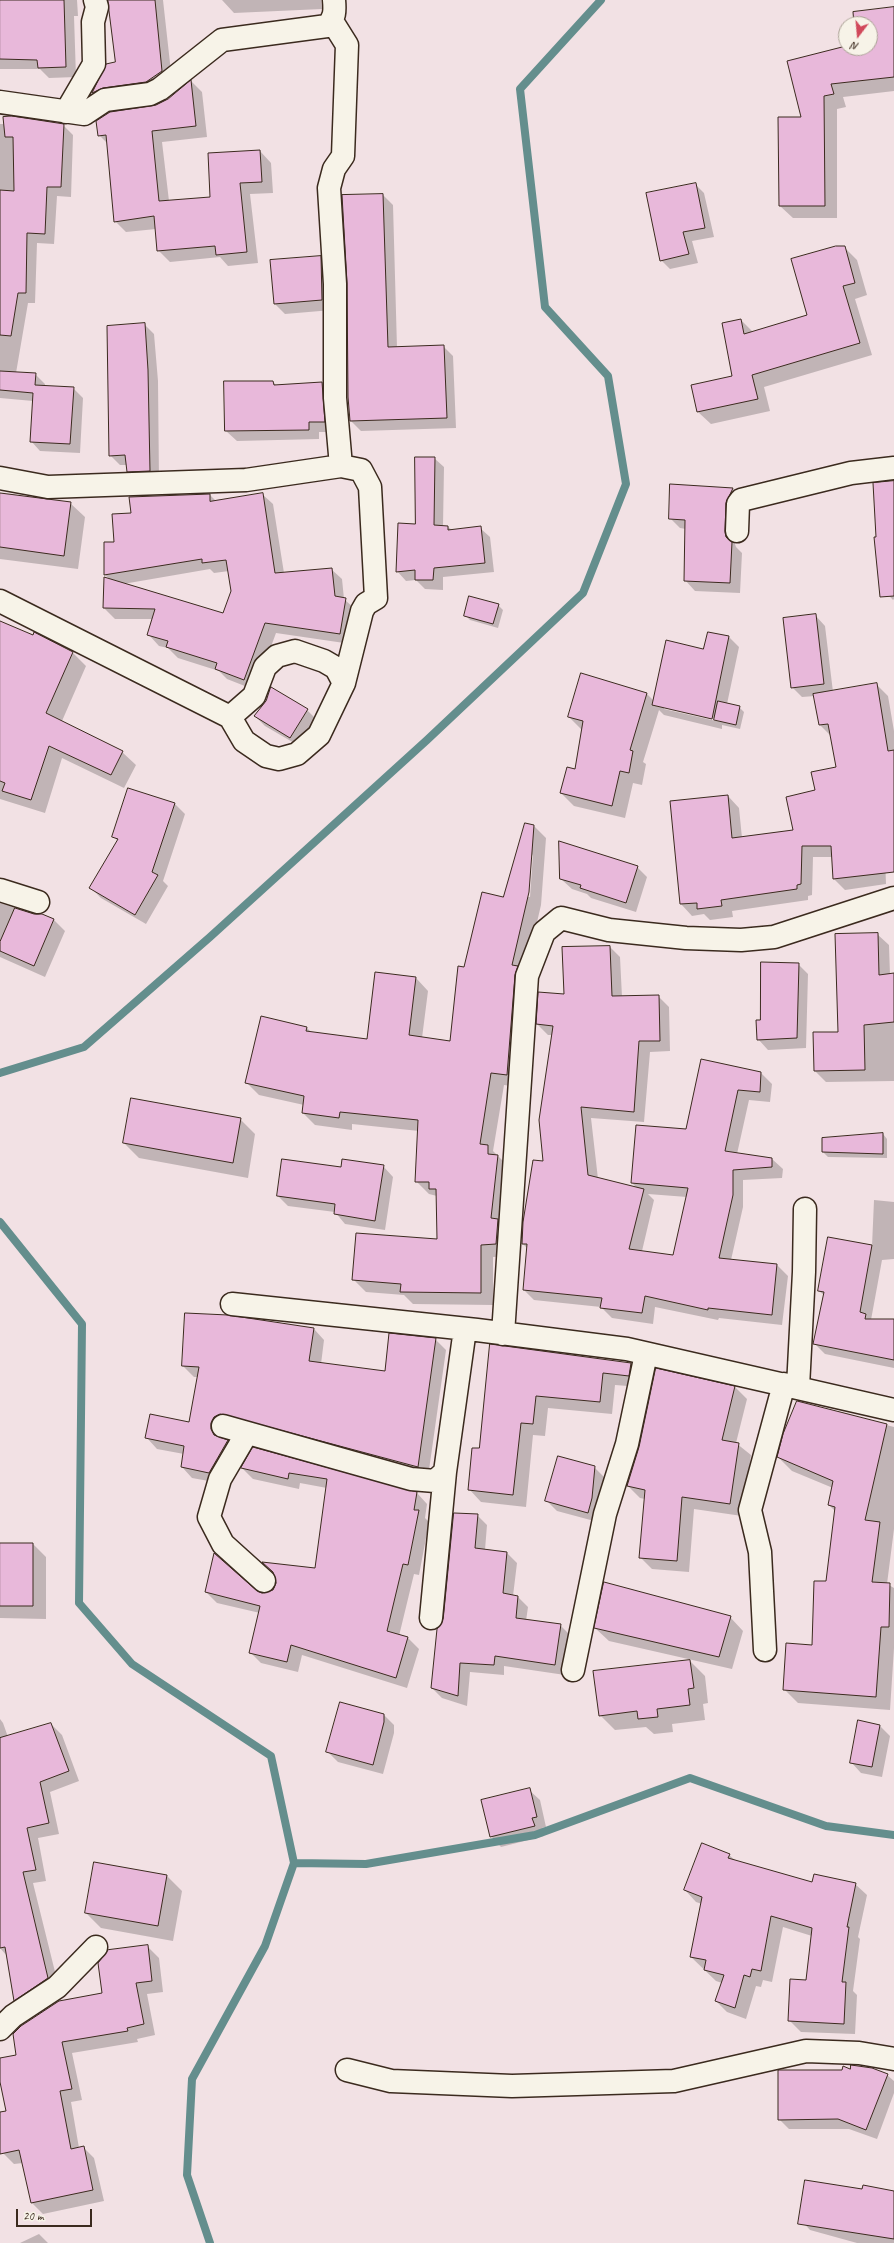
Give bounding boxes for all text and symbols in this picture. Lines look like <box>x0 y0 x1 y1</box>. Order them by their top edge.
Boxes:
north arrow <box>838 16 878 56</box>
text: N <box>850 39 860 54</box>
scale bar <box>18 2201 94 2227</box>
text: 20 m <box>23 2208 43 2224</box>

